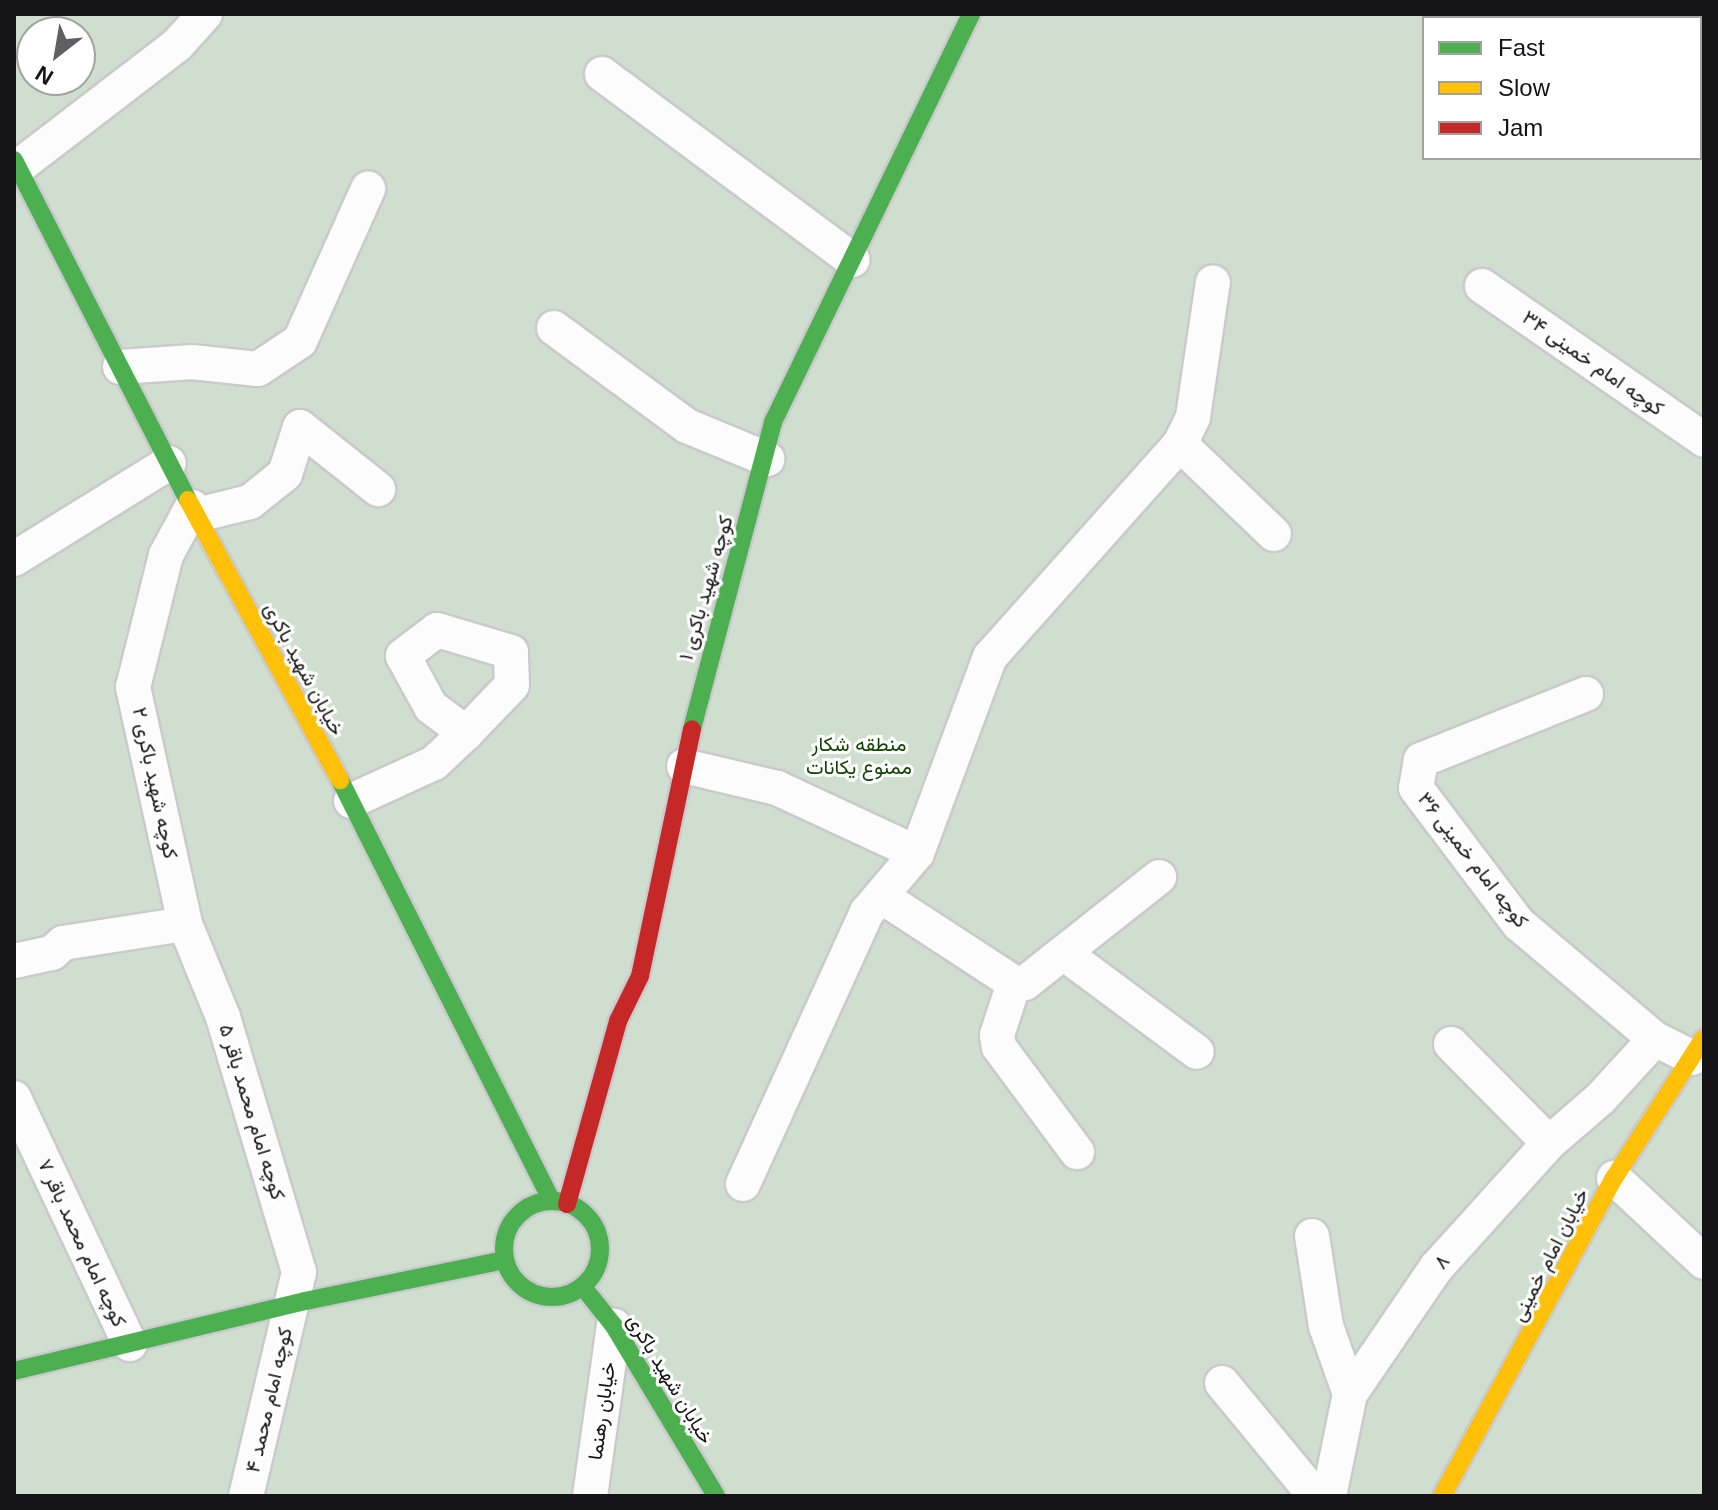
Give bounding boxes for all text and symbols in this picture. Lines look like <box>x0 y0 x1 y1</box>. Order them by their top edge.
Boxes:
north arrow <box>16 16 96 96</box>
legend <box>1422 16 1702 160</box>
text: Fast <box>1498 34 1545 61</box>
text: N <box>31 60 58 90</box>
text: Slow <box>1498 74 1550 101</box>
text: Jam <box>1498 114 1543 141</box>
street label: کوچه امام خمینی ۳۴ <box>1518 305 1668 421</box>
street label: کوچه شهید باکری ۱ <box>674 513 738 663</box>
street label: خیابان شهید باکری <box>259 598 349 740</box>
street label: کوچه شهید باکری ۲ <box>127 705 183 861</box>
park label: منطقه شکار ممنوع یکانات <box>806 732 912 779</box>
street label: کوچه امام خمینی ۳۶ <box>1413 787 1533 933</box>
street label: کوچه امام محمد باقر ۵ <box>214 1021 290 1203</box>
street label: کوچه امام محمد باقر ۷ <box>33 1155 131 1331</box>
street label: خیابان امام خمینی <box>1506 1185 1594 1325</box>
street label: ۸ <box>1429 1250 1455 1274</box>
street label: خیابان شهید باکری <box>622 1310 718 1448</box>
street label: کوچه امام محمد ۴ <box>241 1325 297 1475</box>
street label: خیابان رهنما <box>583 1360 621 1462</box>

